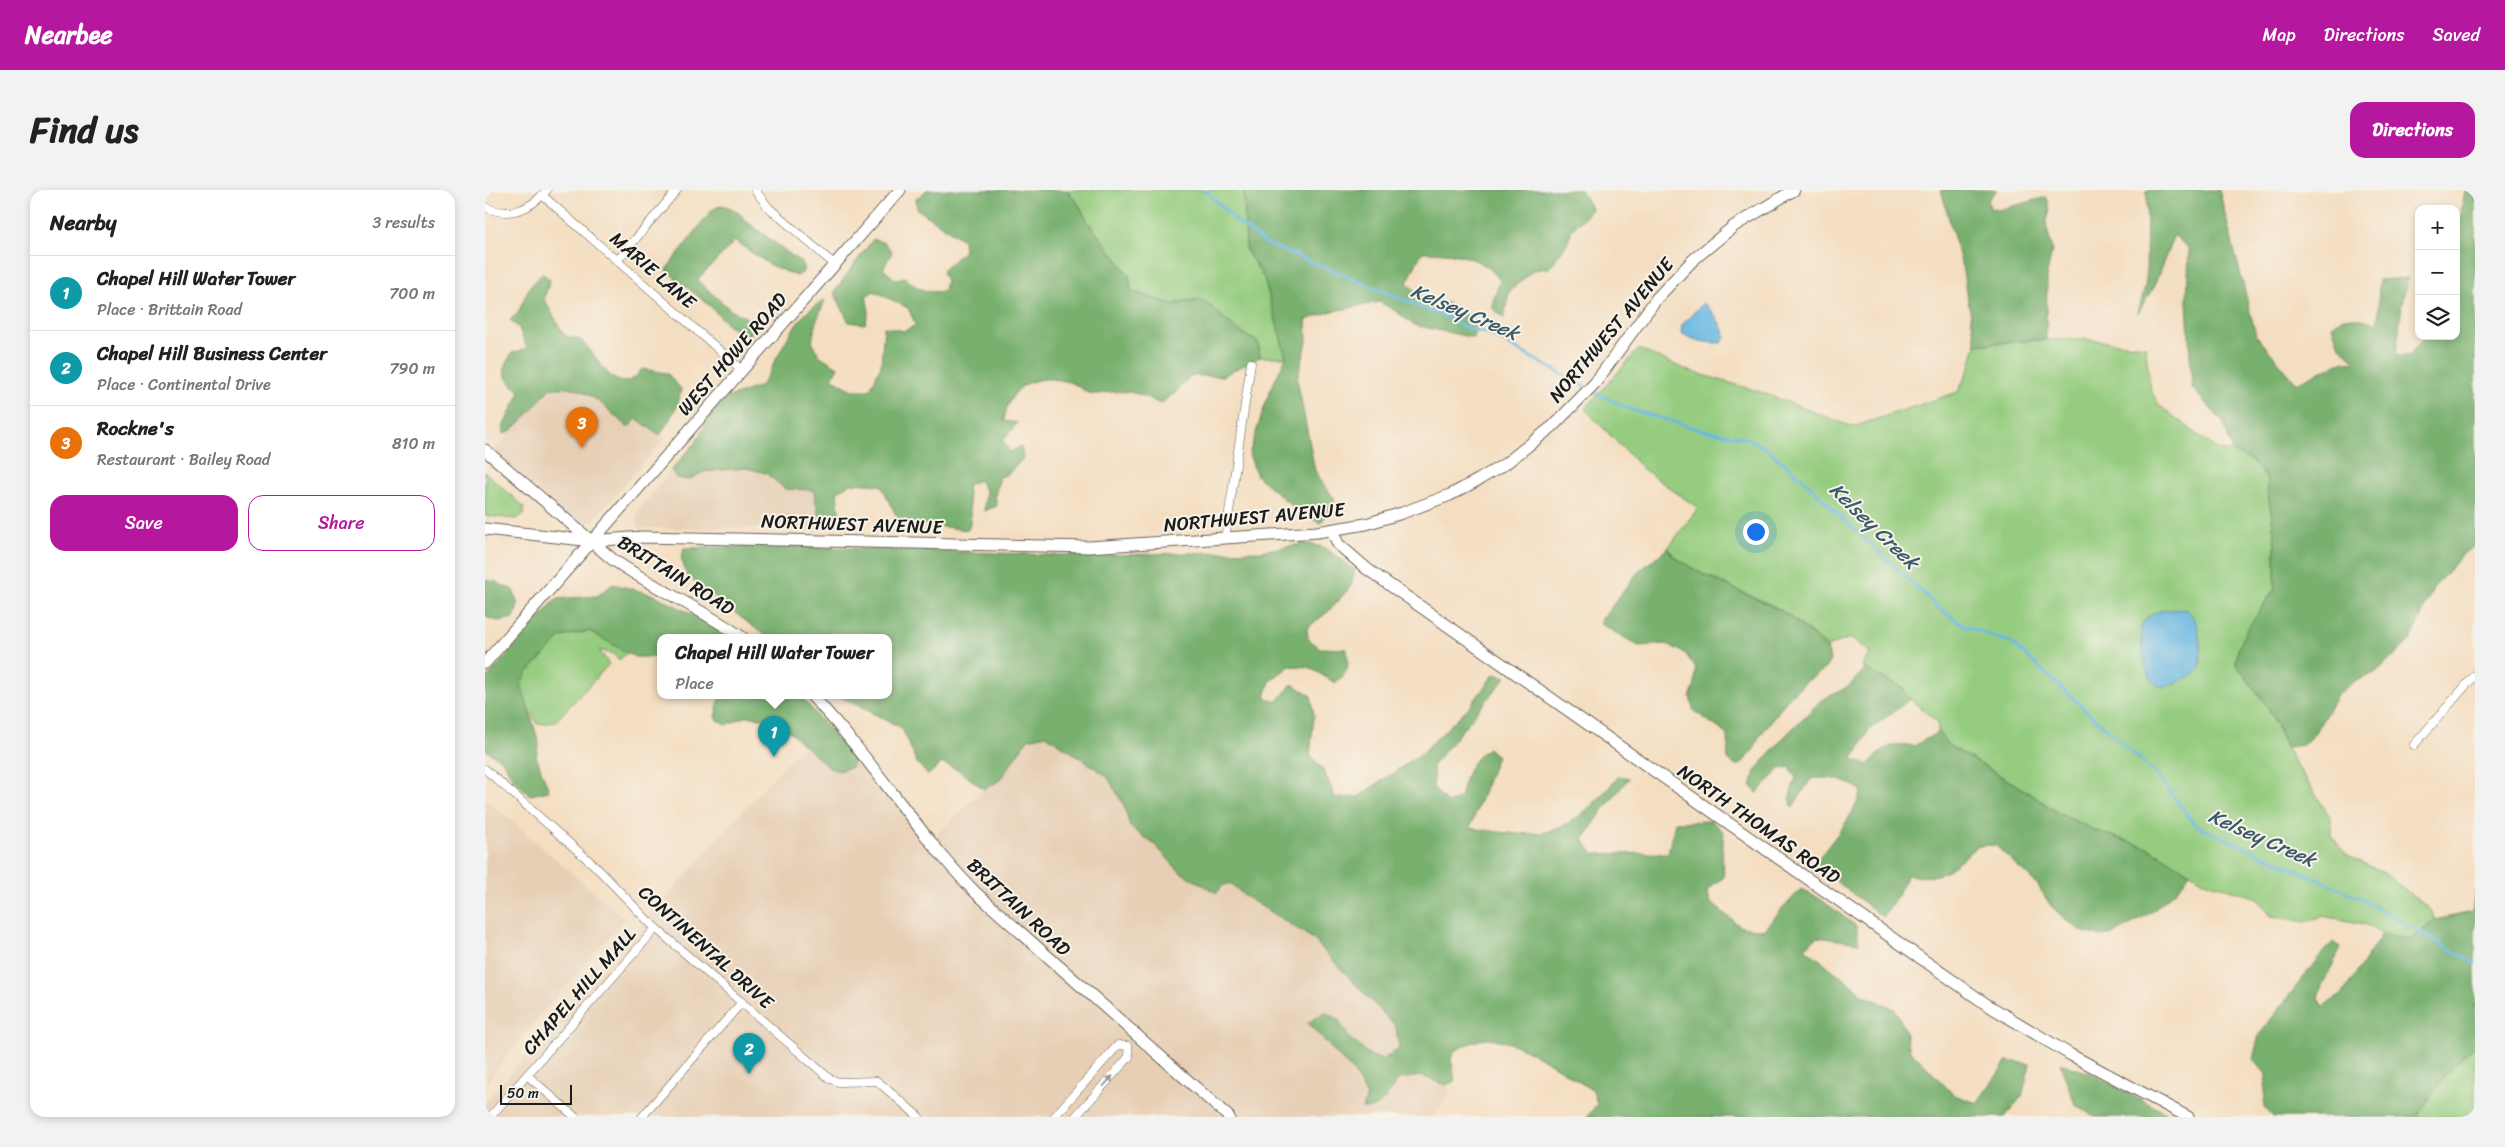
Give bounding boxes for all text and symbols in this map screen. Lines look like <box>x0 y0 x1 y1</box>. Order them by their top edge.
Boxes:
text: Nearbee <box>25 14 113 56</box>
text: Map <box>2263 19 2296 51</box>
text: Directions <box>2324 19 2405 51</box>
text: Saved <box>2433 19 2480 51</box>
text: Find us <box>30 99 138 161</box>
button: Directions <box>2350 102 2475 158</box>
text: Nearby <box>50 204 116 242</box>
map controls <box>2415 205 2460 340</box>
button: + <box>2415 205 2460 250</box>
text: 3 results <box>372 208 435 237</box>
street label: MARIE LANE <box>602 223 705 318</box>
street label: NORTHWEST AVENUE <box>1540 249 1683 410</box>
button: − <box>2415 250 2460 295</box>
text: Chapel Hill Water Tower <box>97 262 295 295</box>
water label: Kelsey Creek <box>1406 274 1527 351</box>
text: 1 <box>63 279 69 308</box>
text: 700 m <box>389 279 435 308</box>
street label: WEST HOWE ROAD <box>669 284 796 423</box>
text: Place · Brittain Road <box>97 295 242 324</box>
button: layers <box>2415 295 2460 340</box>
text: Chapel Hill Business Center <box>97 337 327 370</box>
text: 2 <box>61 354 71 383</box>
text: 790 m <box>389 354 435 383</box>
text: Place · Continental Drive <box>97 370 271 399</box>
pin: 3 <box>566 407 598 448</box>
text: Rockne's <box>97 412 174 445</box>
text: 3 <box>62 429 70 458</box>
text: 810 m <box>392 429 435 458</box>
text: Restaurant · Bailey Road <box>97 445 270 474</box>
water label: Kelsey Creek <box>1821 474 1929 580</box>
street label: NORTHWEST AVENUE <box>1162 493 1347 541</box>
button: Save <box>50 495 238 551</box>
button: Share <box>248 495 435 551</box>
street label: NORTHWEST AVENUE <box>761 504 945 544</box>
your location <box>1743 519 1769 545</box>
street label: BRITTAIN ROAD <box>611 526 742 624</box>
popup <box>657 634 892 699</box>
text: Chapel Hill Water Tower <box>675 636 874 669</box>
text: Place <box>675 669 714 698</box>
pin: 1 <box>758 716 790 757</box>
street label: NORTH THOMAS ROAD <box>1671 755 1848 893</box>
water label: Kelsey Creek <box>2203 799 2323 878</box>
street label: BRITTAIN ROAD <box>959 850 1079 965</box>
street label: CONTINENTAL DRIVE <box>630 877 783 1018</box>
street label: CHAPEL HILL MALL <box>514 919 644 1063</box>
pin: 2 <box>733 1033 765 1074</box>
one-way arrow <box>1102 1075 1114 1087</box>
text: 50 m <box>507 1081 539 1106</box>
scale bar <box>500 1082 573 1105</box>

